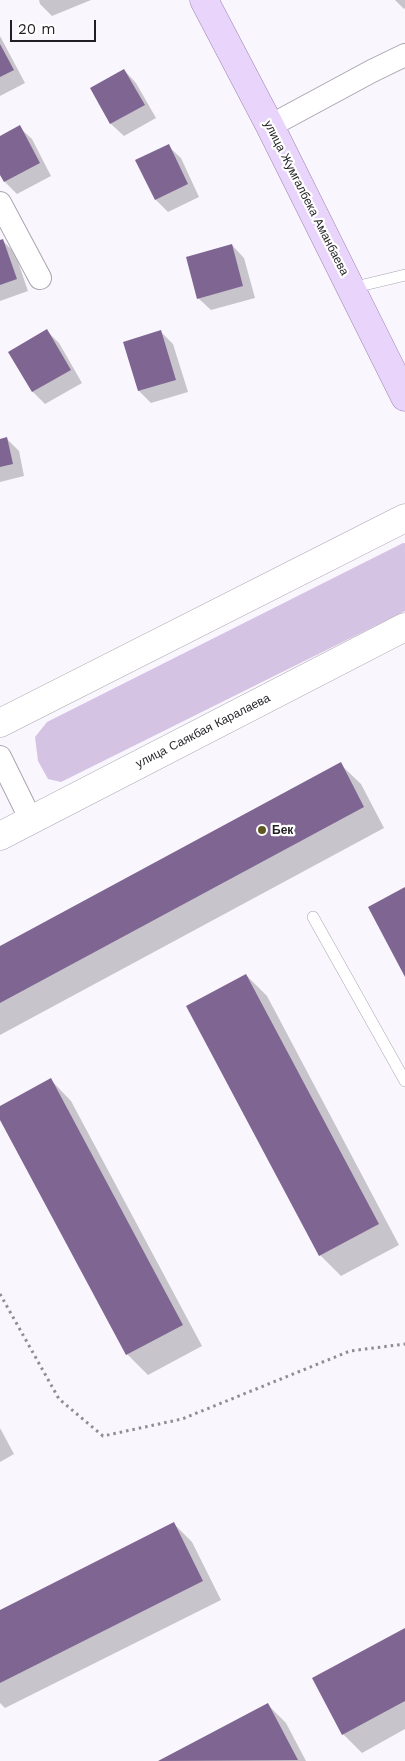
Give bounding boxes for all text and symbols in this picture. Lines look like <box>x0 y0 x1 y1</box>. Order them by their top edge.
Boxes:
scale bar <box>12 10 99 42</box>
text: 20 m <box>18 20 56 38</box>
street label: улица Жумгалбека Аманбаева <box>261 118 351 278</box>
street label: улица Саякбая Каралаева <box>133 691 273 771</box>
place label: Бек <box>272 823 293 837</box>
marker: Бек <box>256 824 268 836</box>

